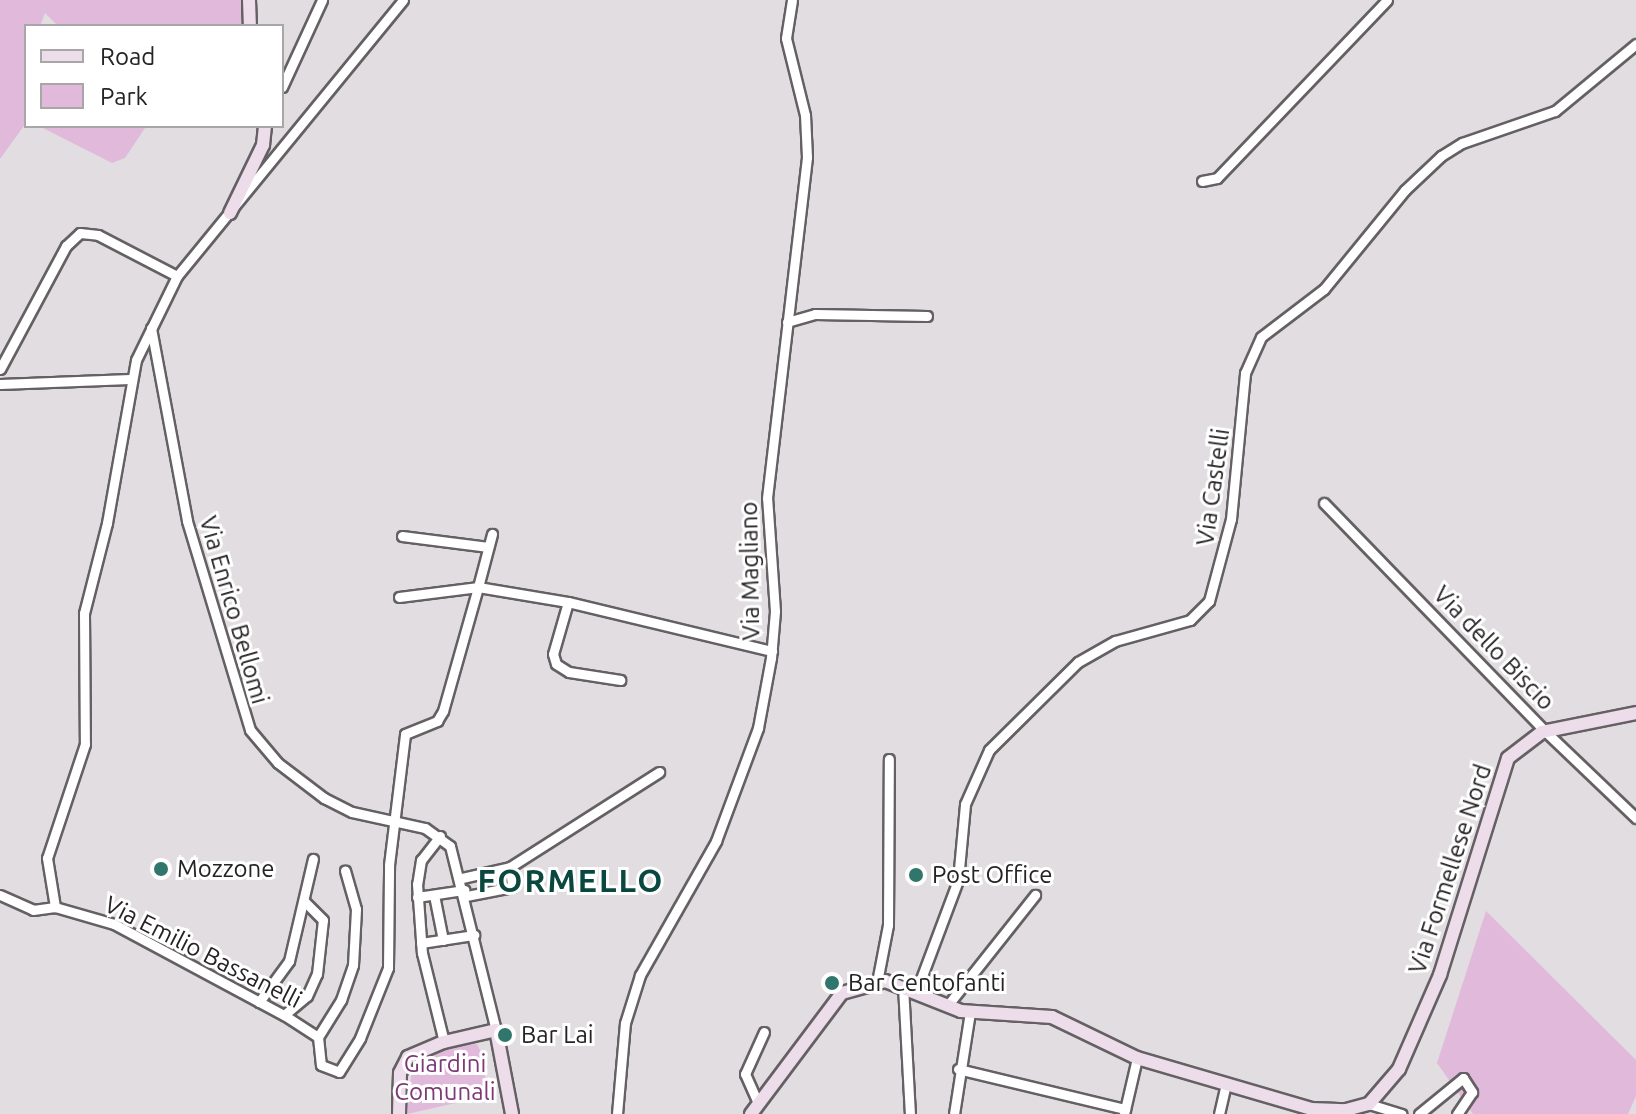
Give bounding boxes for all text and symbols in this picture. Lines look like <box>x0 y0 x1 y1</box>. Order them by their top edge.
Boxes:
legend <box>24 24 284 128</box>
text: Road <box>100 43 155 70</box>
text: Park <box>100 83 148 110</box>
street label: Via Castelli <box>1191 426 1235 548</box>
street label: Via Magliano <box>734 501 766 641</box>
street label: Via Enrico Bellomi <box>193 513 275 707</box>
street label: Via dello Biscio <box>1428 580 1560 716</box>
street label: Via Formellese Nord <box>1403 761 1497 977</box>
place label: Mozzone <box>177 855 275 883</box>
marker: Mozzone <box>152 860 170 878</box>
district label: FORMELLO <box>477 861 665 899</box>
place label: Post Office <box>932 861 1053 889</box>
marker: Post Office <box>907 866 925 884</box>
street label: Via Emilio Bassanelli <box>100 890 306 1014</box>
place label: Bar Centofanti <box>848 969 1006 997</box>
marker: Bar Centofanti <box>823 974 841 992</box>
place label: Bar Lai <box>521 1021 594 1049</box>
marker: Bar Lai <box>496 1026 514 1044</box>
park label: Giardini Comunali <box>394 1050 496 1106</box>

